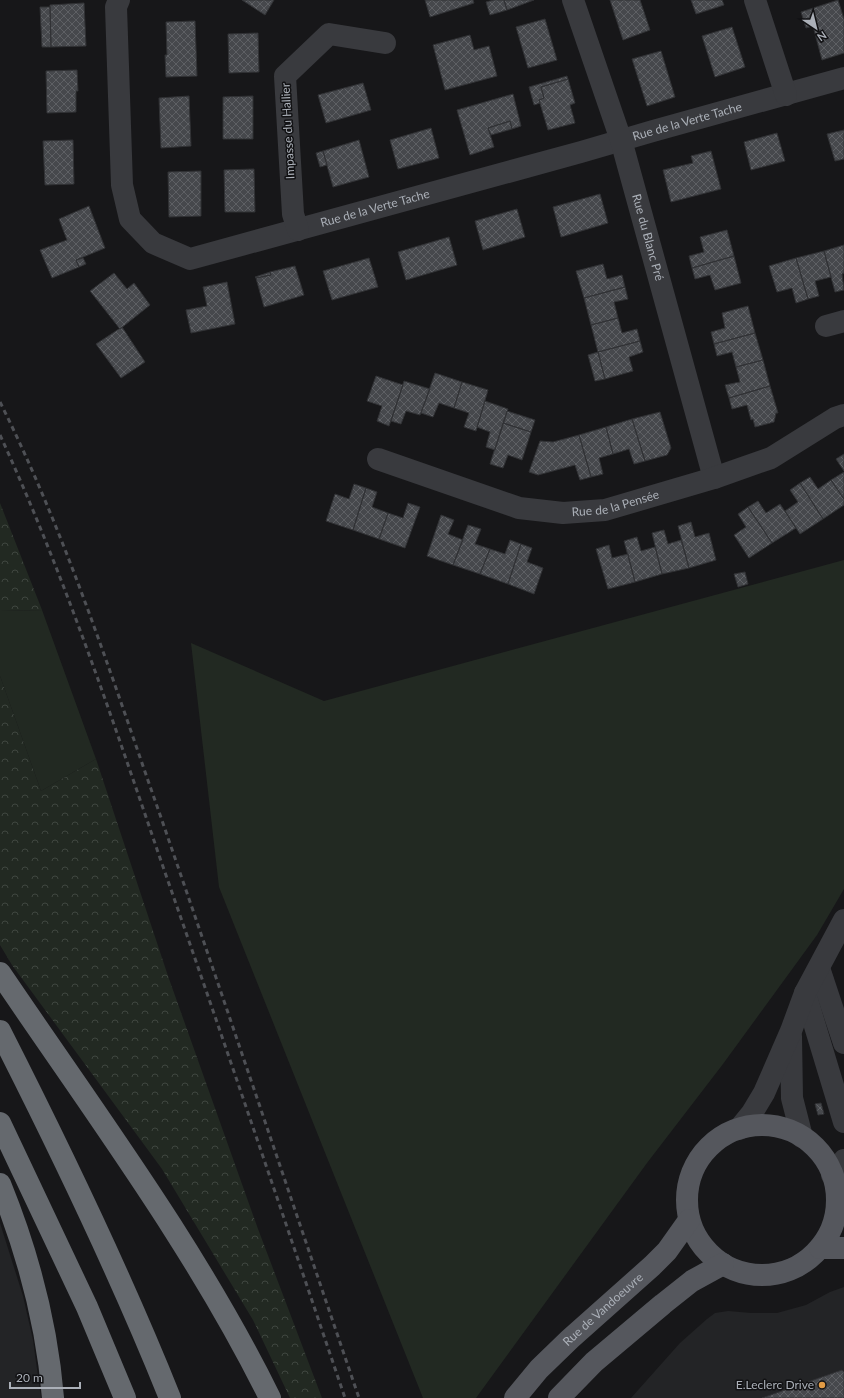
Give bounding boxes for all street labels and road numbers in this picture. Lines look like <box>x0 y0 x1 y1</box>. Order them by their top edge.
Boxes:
street label: Impasse du Hallier <box>277 82 298 180</box>
street label: Rue de la Verte Tache <box>631 99 743 144</box>
street label: Rue de la Verte Tache <box>318 186 431 230</box>
street label: Rue du Blanc Pré <box>629 192 667 282</box>
street label: Rue de la Pensée <box>571 487 661 519</box>
street label: Rue de Vandoeuvre <box>559 1270 646 1349</box>

